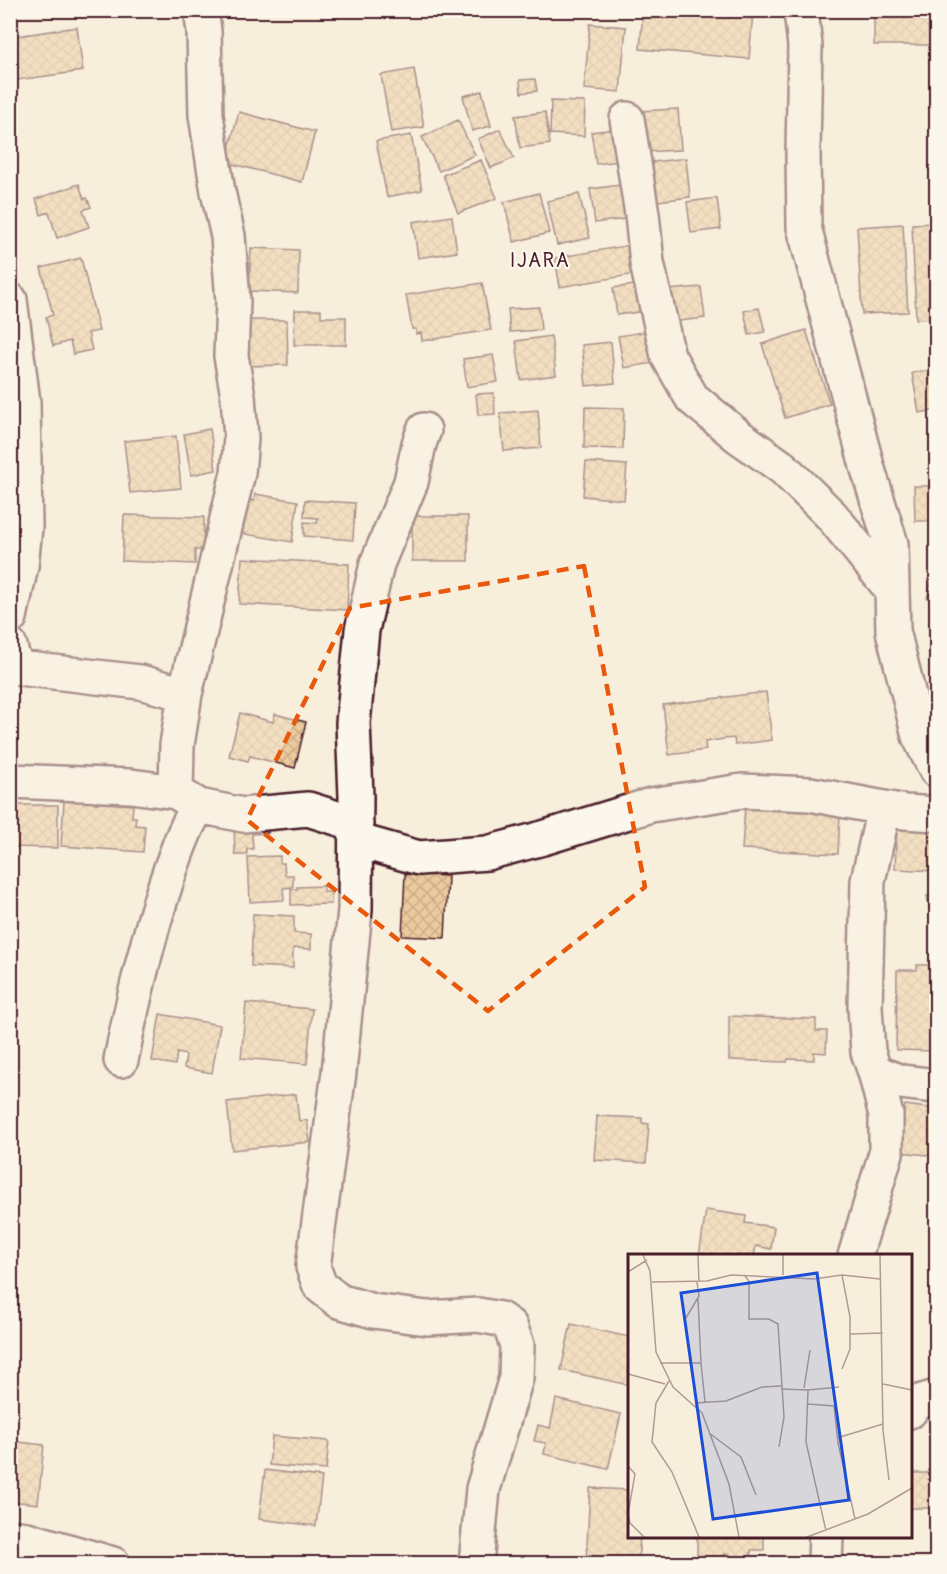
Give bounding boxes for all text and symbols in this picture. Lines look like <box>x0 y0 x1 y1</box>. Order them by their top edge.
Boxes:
district label: IJARA <box>510 248 570 273</box>
inset map <box>628 1254 911 1538</box>

